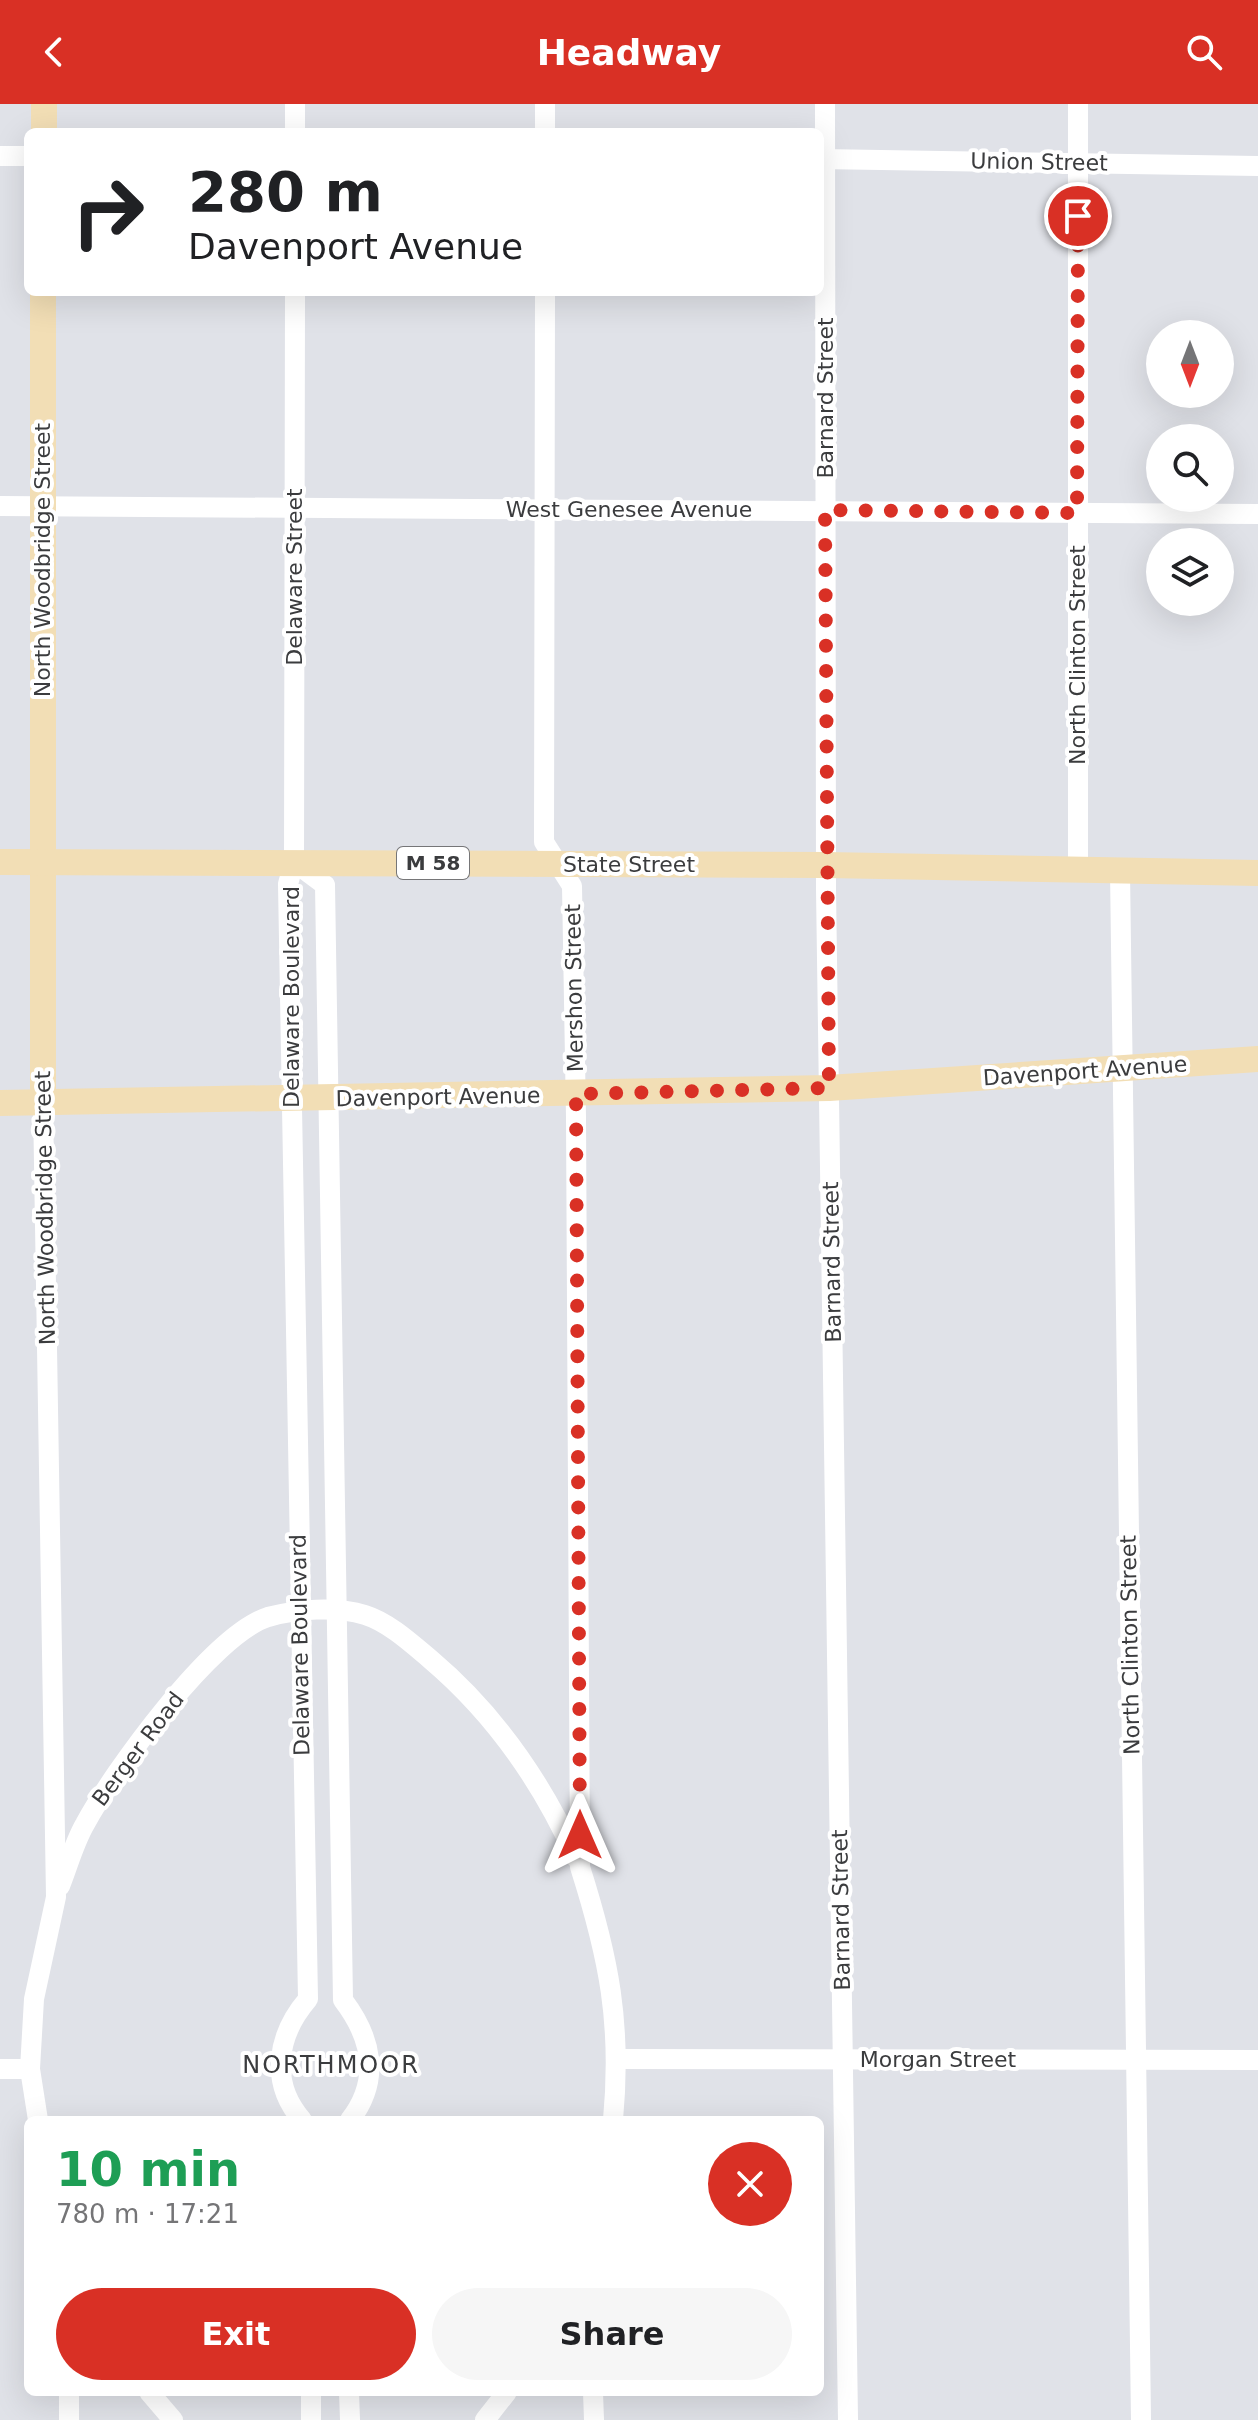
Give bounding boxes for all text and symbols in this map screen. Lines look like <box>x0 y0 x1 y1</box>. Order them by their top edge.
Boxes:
icon: back <box>32 30 76 74</box>
icon: search <box>1182 30 1226 74</box>
text: Headway <box>537 32 721 73</box>
street label: Union Street <box>970 148 1108 176</box>
text: 280 m <box>188 159 383 224</box>
icon: right <box>56 160 160 264</box>
pin <box>1044 182 1112 250</box>
icon: arrive <box>1056 194 1100 238</box>
text: Davenport Avenue <box>188 226 523 267</box>
street label: Barnard Street <box>813 317 838 479</box>
north arrow <box>1146 320 1234 408</box>
map controls <box>1146 320 1234 616</box>
street label: North Woodbridge Street <box>30 422 55 697</box>
button: search <box>1146 424 1234 512</box>
street label: Delaware Street <box>282 488 307 666</box>
street label: West Genesee Avenue <box>506 497 752 522</box>
button: layers <box>1146 528 1234 616</box>
street label: North Clinton Street <box>1065 545 1090 765</box>
road number: M 58 <box>397 847 469 879</box>
street label: State Street <box>563 852 695 877</box>
street label: Delaware Boulevard <box>279 886 304 1108</box>
street label: Mershon Street <box>560 903 588 1072</box>
street label: Davenport Avenue <box>982 1051 1188 1091</box>
street label: North Woodbridge Street <box>30 1070 60 1345</box>
street label: Davenport Avenue <box>335 1083 541 1111</box>
street label: Barnard Street <box>818 1181 846 1343</box>
street label: Delaware Boulevard <box>286 1534 314 1756</box>
street label: North Clinton Street <box>1116 1534 1144 1755</box>
street label: Berger Road <box>87 1687 189 1811</box>
position arrow <box>538 1793 622 1877</box>
street label: Barnard Street <box>827 1829 855 1991</box>
street label: Morgan Street <box>860 2047 1017 2072</box>
district label: NORTHMOOR <box>242 2051 420 2079</box>
text: 10 min <box>56 2141 240 2197</box>
button: close <box>708 2142 792 2226</box>
text: 780 m · 17:21 <box>56 2199 239 2229</box>
button: Exit <box>56 2288 416 2380</box>
button: Share <box>432 2288 792 2380</box>

